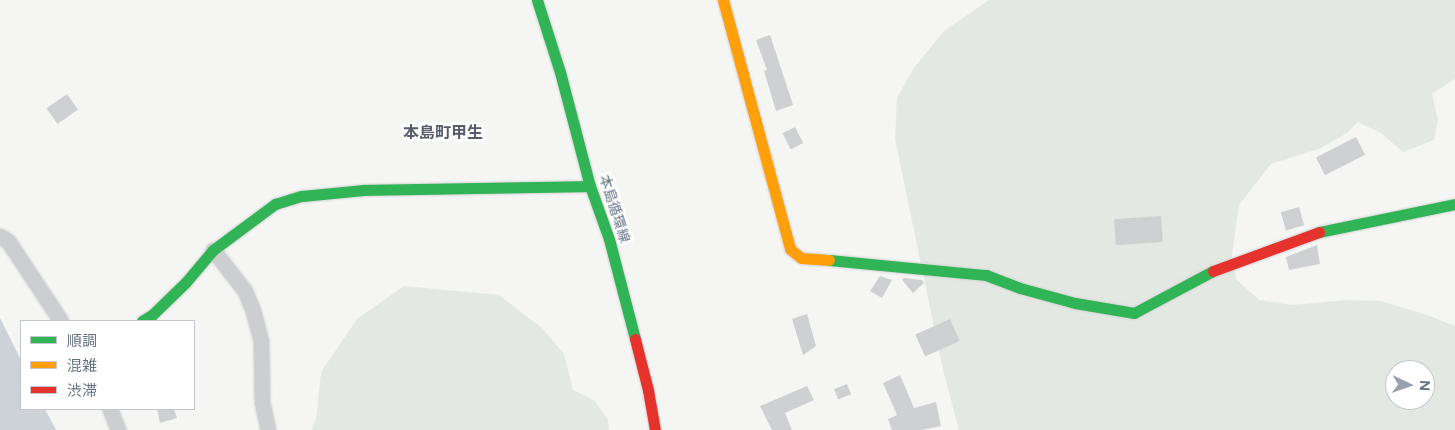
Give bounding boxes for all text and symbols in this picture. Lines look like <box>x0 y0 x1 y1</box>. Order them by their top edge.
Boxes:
district label: 本島町甲生 <box>403 123 483 143</box>
street label: 本島循環線 <box>595 173 633 245</box>
legend <box>20 320 195 410</box>
text: 順調 <box>67 332 97 350</box>
text: 混雑 <box>67 357 97 375</box>
north arrow <box>1385 360 1435 410</box>
text: N <box>1416 380 1433 392</box>
text: 渋滞 <box>67 382 97 400</box>

